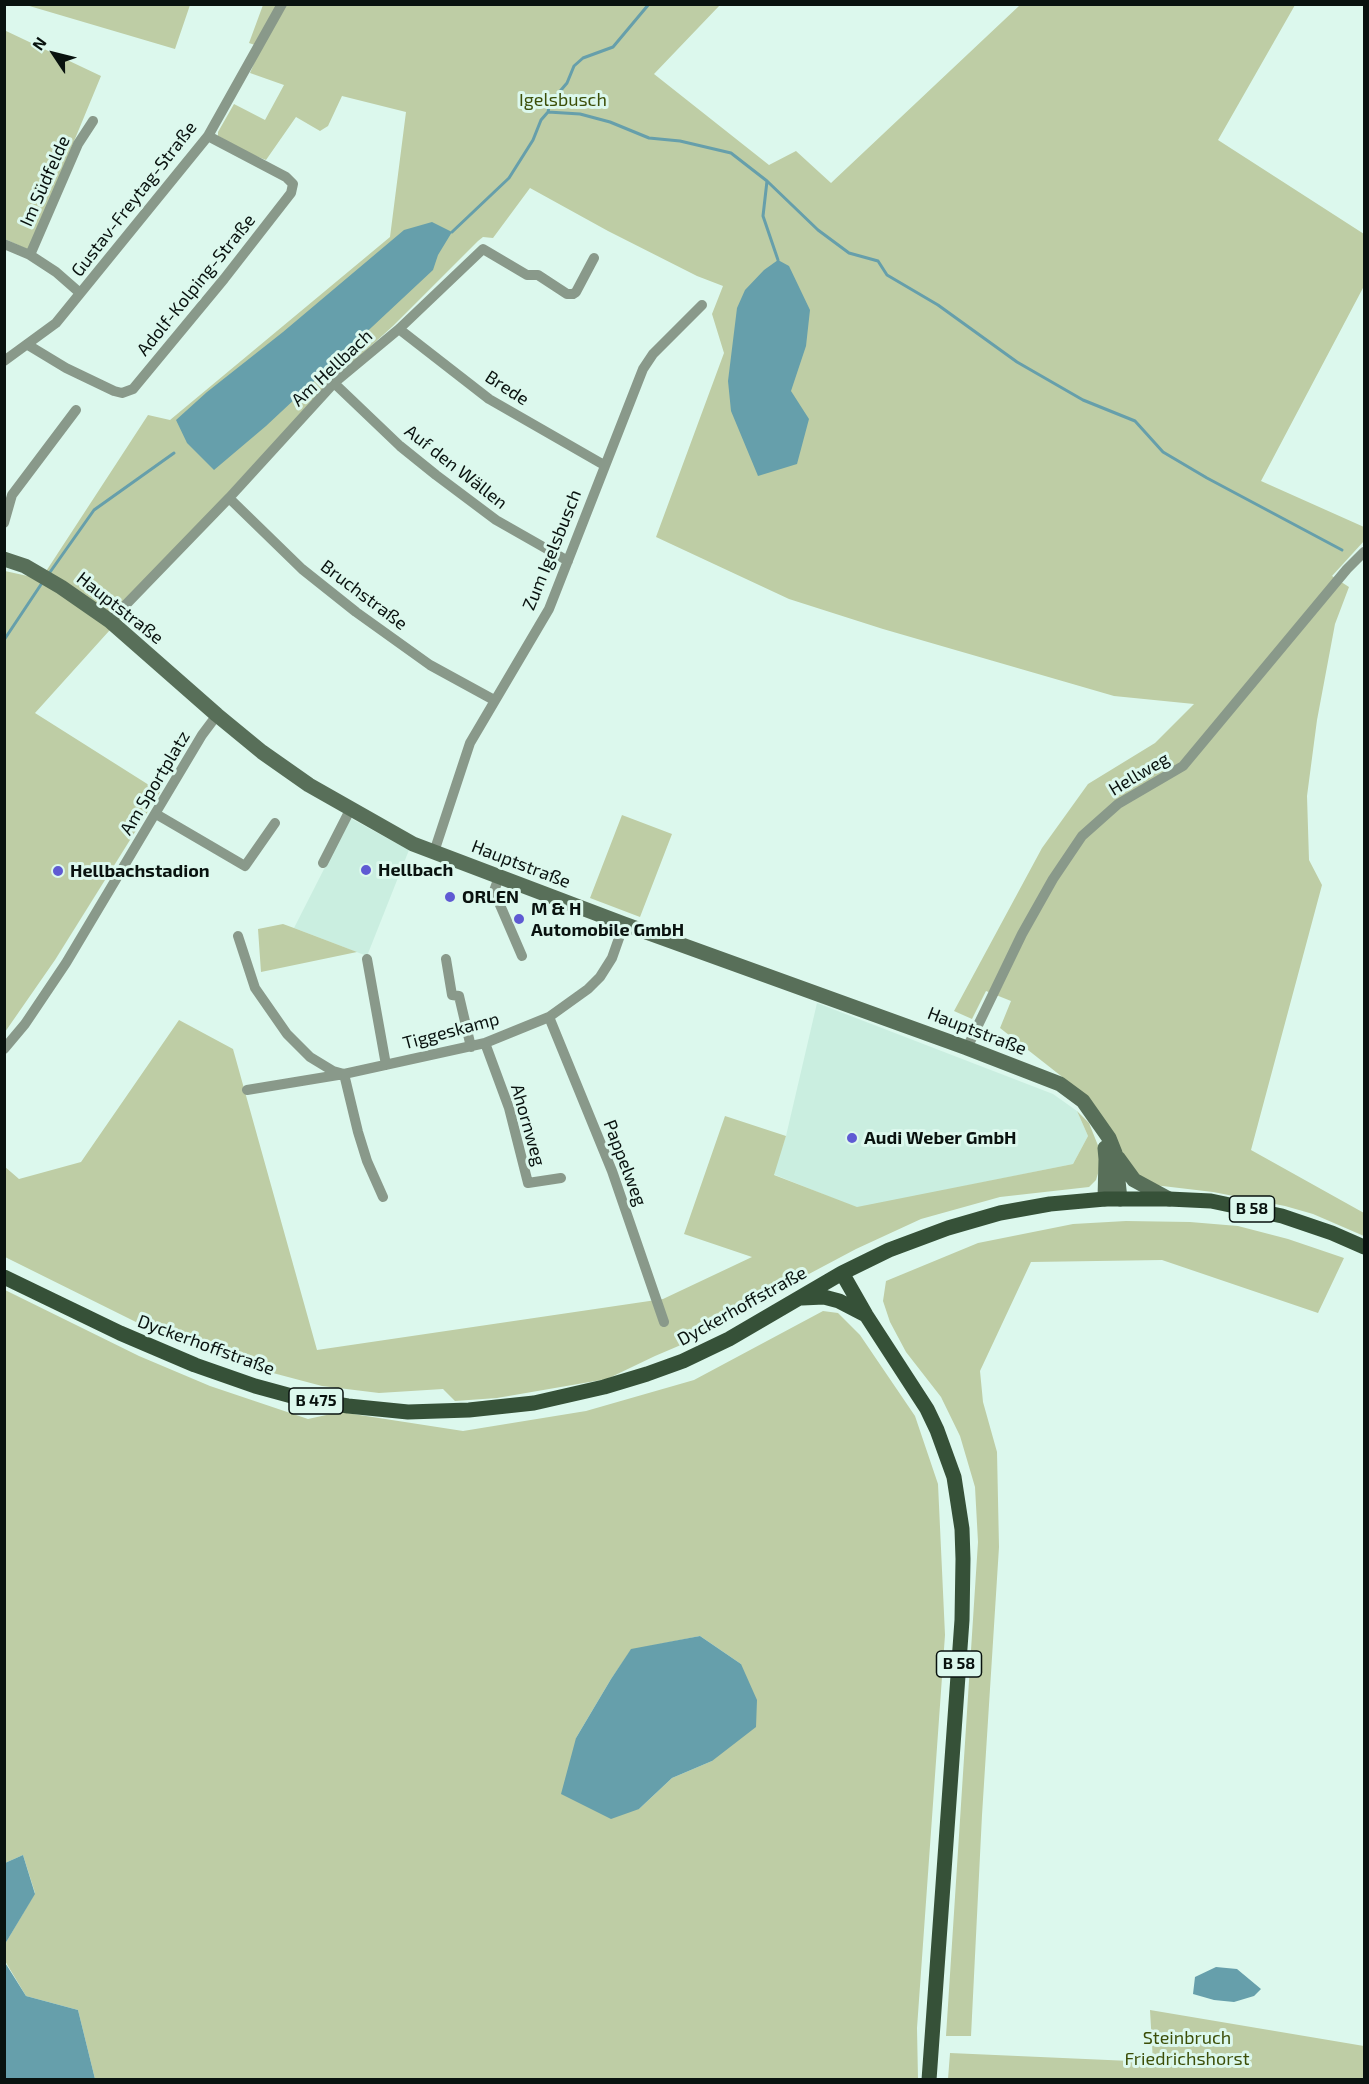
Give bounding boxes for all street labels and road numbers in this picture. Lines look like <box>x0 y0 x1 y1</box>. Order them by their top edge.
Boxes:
street label: Gustav-Freytag-Straße <box>67 117 201 281</box>
street label: Im Südfelde <box>15 132 75 230</box>
street label: Adolf-Kolping-Straße <box>132 210 260 360</box>
street label: Am Hellbach <box>287 325 377 411</box>
street label: Brede <box>481 366 533 410</box>
street label: Auf den Wällen <box>400 420 512 514</box>
street label: Zum Igelsbusch <box>518 487 586 613</box>
street label: Bruchstraße <box>316 555 412 635</box>
street label: Hauptstraße <box>72 567 168 649</box>
street label: Am Sportplatz <box>115 727 195 839</box>
street label: Hellweg <box>1105 748 1173 800</box>
street label: Hauptstraße <box>468 835 574 893</box>
street label: Hauptstraße <box>924 1002 1030 1060</box>
street label: Tiggeskamp <box>400 1008 502 1054</box>
street label: Ahornweg <box>506 1082 550 1168</box>
street label: Pappelweg <box>599 1117 651 1209</box>
road number: B 58 <box>1230 1196 1274 1222</box>
street label: Dyckerhoffstraße <box>674 1262 810 1350</box>
street label: Dyckerhoffstraße <box>134 1310 278 1380</box>
road number: B 475 <box>289 1388 343 1414</box>
road number: B 58 <box>936 1651 982 1677</box>

